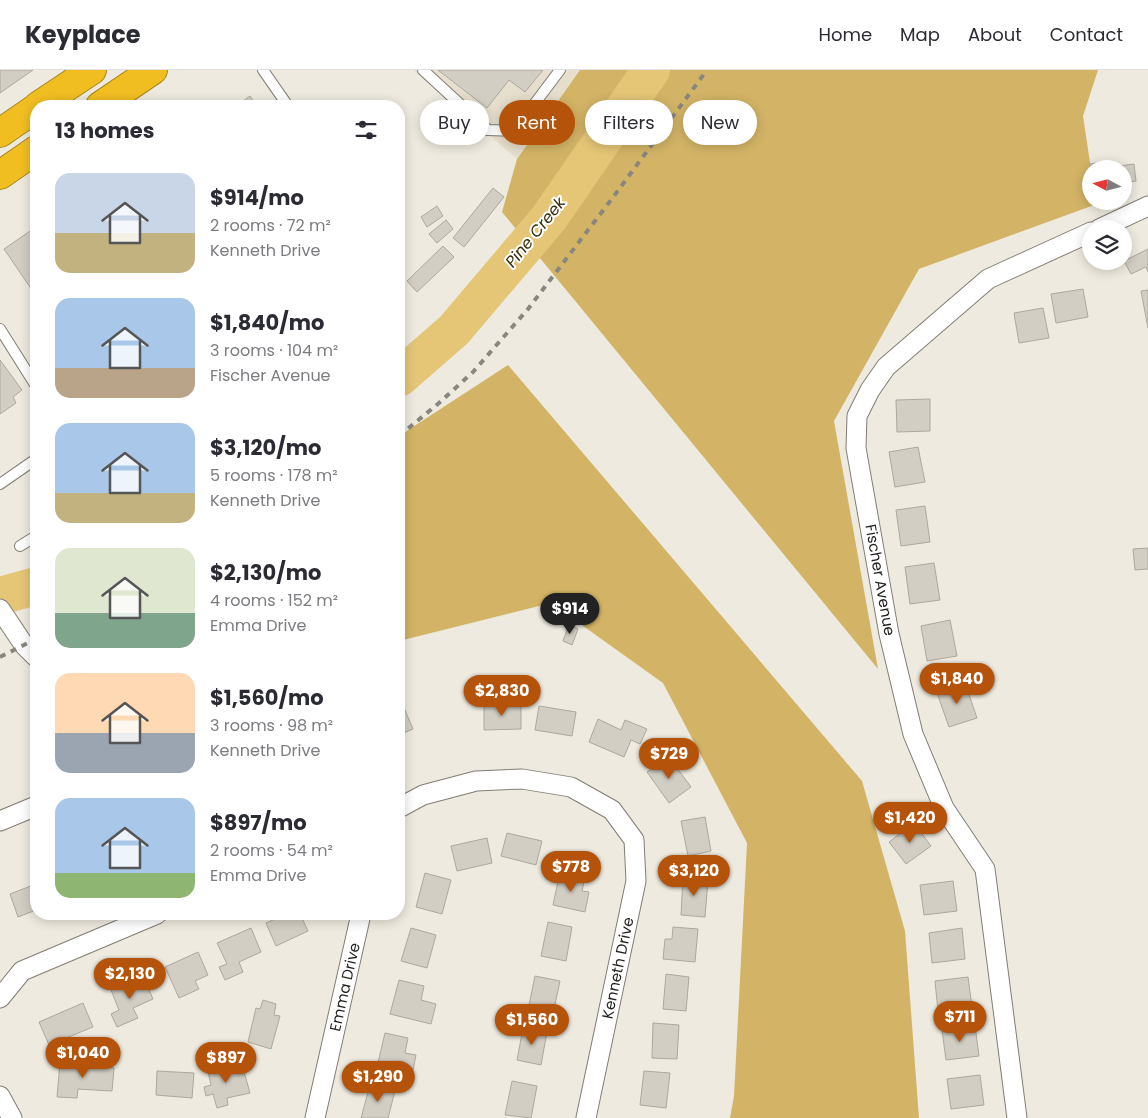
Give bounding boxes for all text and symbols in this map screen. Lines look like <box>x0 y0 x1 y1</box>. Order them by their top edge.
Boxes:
text: Keyplace <box>25 18 141 51</box>
text: Home <box>818 22 872 47</box>
text: Map <box>900 22 940 47</box>
text: About <box>968 22 1022 47</box>
text: Contact <box>1050 22 1123 47</box>
chip: Buy <box>420 100 489 145</box>
chip: Rent <box>499 100 575 145</box>
chip: Filters <box>585 100 673 145</box>
chip: New <box>683 100 757 145</box>
text: 13 homes <box>55 116 154 145</box>
icon: filters <box>352 116 380 144</box>
north arrow <box>1082 160 1132 210</box>
map controls <box>1082 160 1132 270</box>
text: $914/mo <box>210 183 304 212</box>
water label: Pine Creek <box>500 192 571 272</box>
icon: home <box>95 193 155 253</box>
text: 2 rooms · 72 m² <box>210 214 331 237</box>
button: layers <box>1082 220 1132 270</box>
text: Kenneth Drive <box>210 239 320 262</box>
text: $1,840/mo <box>210 308 324 337</box>
icon: home <box>95 318 155 378</box>
text: 3 rooms · 104 m² <box>210 339 338 362</box>
text: Fischer Avenue <box>210 364 331 387</box>
text: $3,120/mo <box>210 433 321 462</box>
icon: home <box>95 443 155 503</box>
text: 5 rooms · 178 m² <box>210 464 338 487</box>
text: Kenneth Drive <box>210 489 320 512</box>
street label: Fischer Avenue <box>860 522 901 637</box>
text: $2,130/mo <box>210 558 321 587</box>
icon: home <box>95 568 155 628</box>
text: 4 rooms · 152 m² <box>210 589 338 612</box>
pin: $914 <box>540 592 600 635</box>
text: $914 <box>551 597 589 620</box>
text: Emma Drive <box>210 614 306 637</box>
pin: $1,840 <box>916 662 998 705</box>
text: $1,840 <box>931 667 983 690</box>
pin: $2,830 <box>461 674 543 717</box>
text: $2,830 <box>475 679 529 702</box>
text: $1,560/mo <box>210 683 324 712</box>
icon: home <box>95 693 155 753</box>
text: 3 rooms · 98 m² <box>210 714 333 737</box>
pin: $729 <box>639 738 699 780</box>
text: Kenneth Drive <box>210 739 320 762</box>
text: $729 <box>650 742 688 765</box>
pin: $1,420 <box>869 802 951 844</box>
text: $1,420 <box>884 806 936 829</box>
text: $897/mo <box>210 808 307 837</box>
icon: home <box>95 818 155 878</box>
text: 2 rooms · 54 m² <box>210 839 333 862</box>
pin: $778 <box>541 850 601 893</box>
pin: $3,120 <box>653 854 735 897</box>
text: $778 <box>552 855 590 878</box>
text: $3,120 <box>669 859 719 882</box>
text: Emma Drive <box>210 864 306 887</box>
street label: Kenneth Drive <box>596 915 639 1021</box>
street label: Emma Drive <box>324 941 365 1033</box>
pin: $2,130 <box>89 958 171 1000</box>
text: $2,130 <box>105 962 155 985</box>
pin: $711 <box>930 1000 990 1043</box>
pin: $1,560 <box>491 1004 573 1046</box>
text: $711 <box>944 1005 976 1028</box>
text: $1,560 <box>506 1008 558 1031</box>
pin: $1,040 <box>42 1036 124 1079</box>
text: $1,040 <box>57 1041 109 1064</box>
pin: $897 <box>196 1042 256 1084</box>
text: $897 <box>206 1046 246 1069</box>
pin: $1,290 <box>337 1060 419 1103</box>
text: $1,290 <box>353 1065 403 1088</box>

